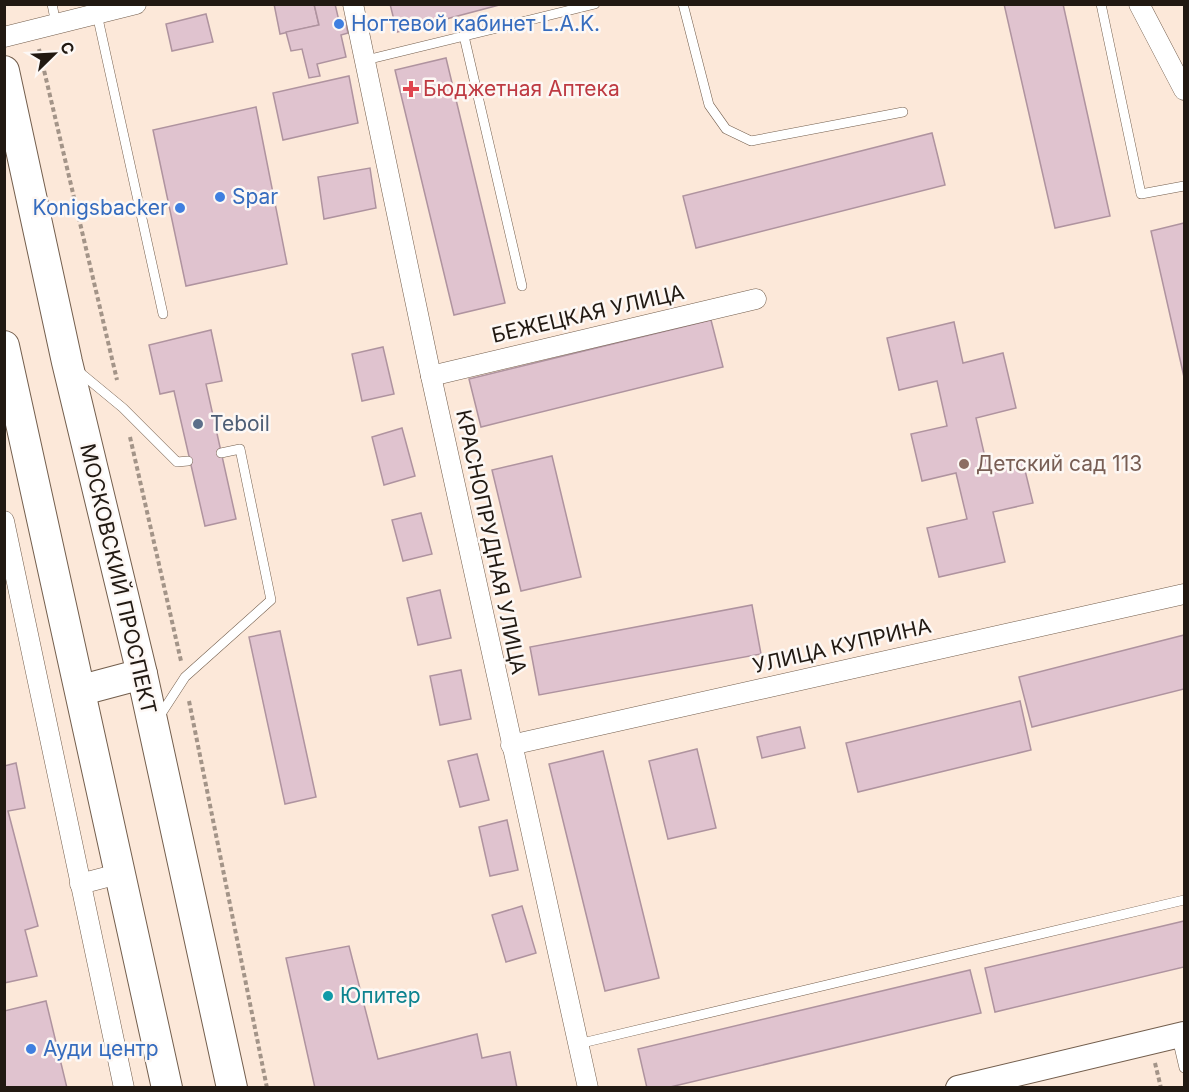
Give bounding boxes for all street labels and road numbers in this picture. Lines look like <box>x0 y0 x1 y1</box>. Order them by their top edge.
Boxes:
street label: БЕЖЕЦКАЯ УЛИЦА <box>489 279 686 348</box>
street label: КРАСНОПРУДНАЯ УЛИЦА <box>451 407 532 677</box>
street label: МОСКОВСКИЙ ПРОСПЕКТ <box>75 441 163 717</box>
street label: УЛИЦА КУПРИНА <box>750 613 934 678</box>

